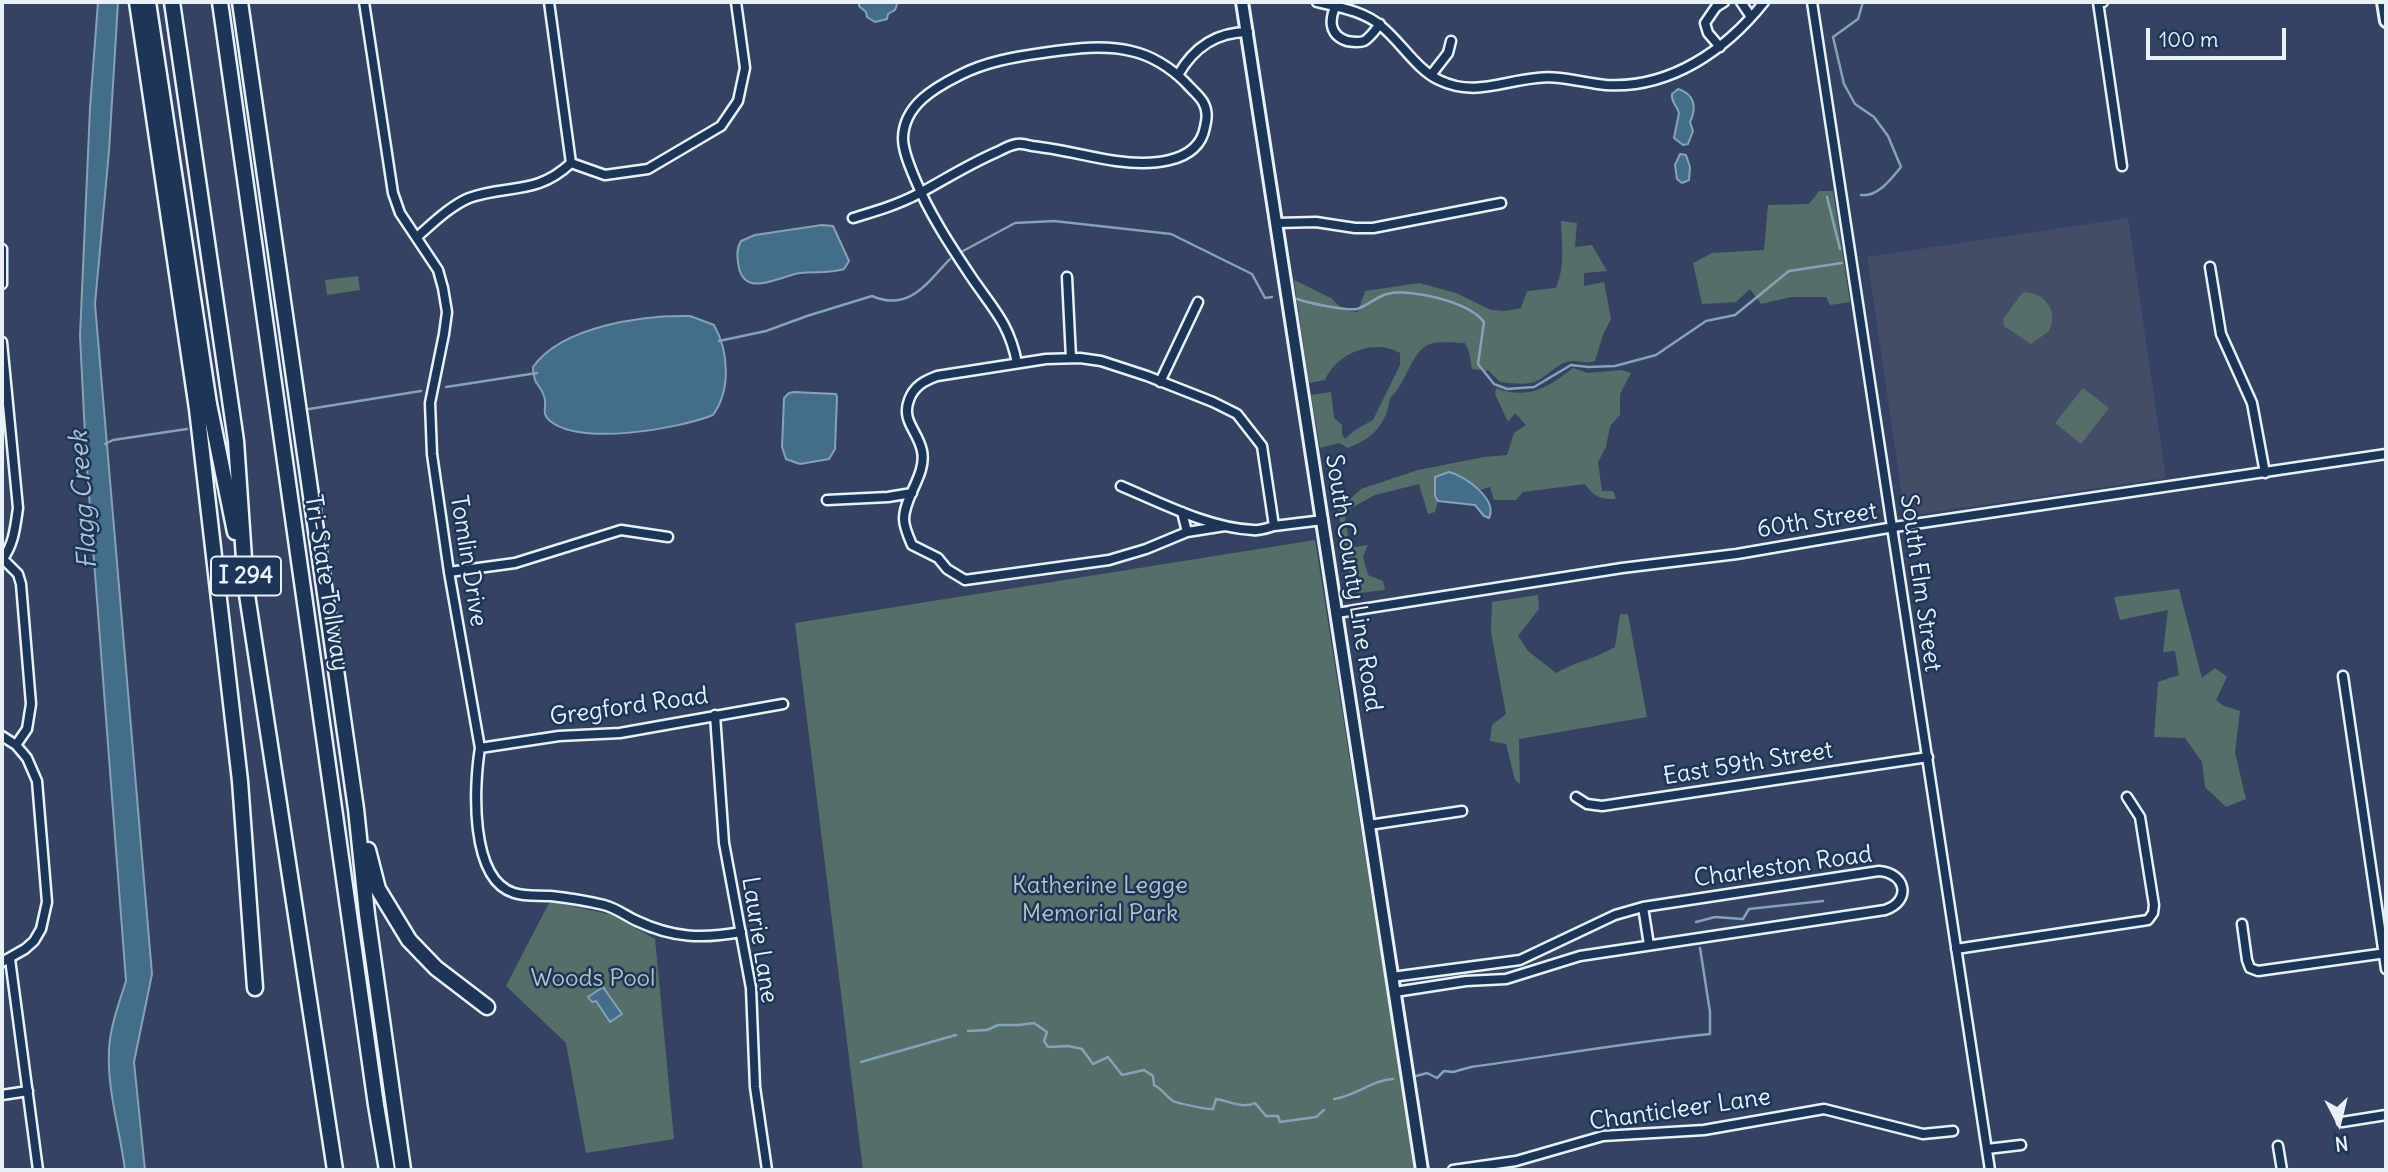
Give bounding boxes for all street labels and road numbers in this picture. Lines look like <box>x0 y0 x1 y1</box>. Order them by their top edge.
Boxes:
street label: South County Line Road <box>1318 452 1388 714</box>
street label: South Elm Street <box>1893 492 1947 674</box>
street label: Tri-State Tollway <box>298 493 354 673</box>
street label: Tomlin Drive <box>443 493 493 629</box>
street label: 60th Street <box>1755 497 1879 545</box>
road number: I 294 <box>211 556 281 596</box>
street label: Gregford Road <box>548 682 710 732</box>
street label: East 59th Street <box>1661 736 1835 792</box>
street label: Charleston Road <box>1692 840 1874 894</box>
street label: Laurie Lane <box>735 875 783 1005</box>
street label: Chanticleer Lane <box>1587 1083 1773 1137</box>

